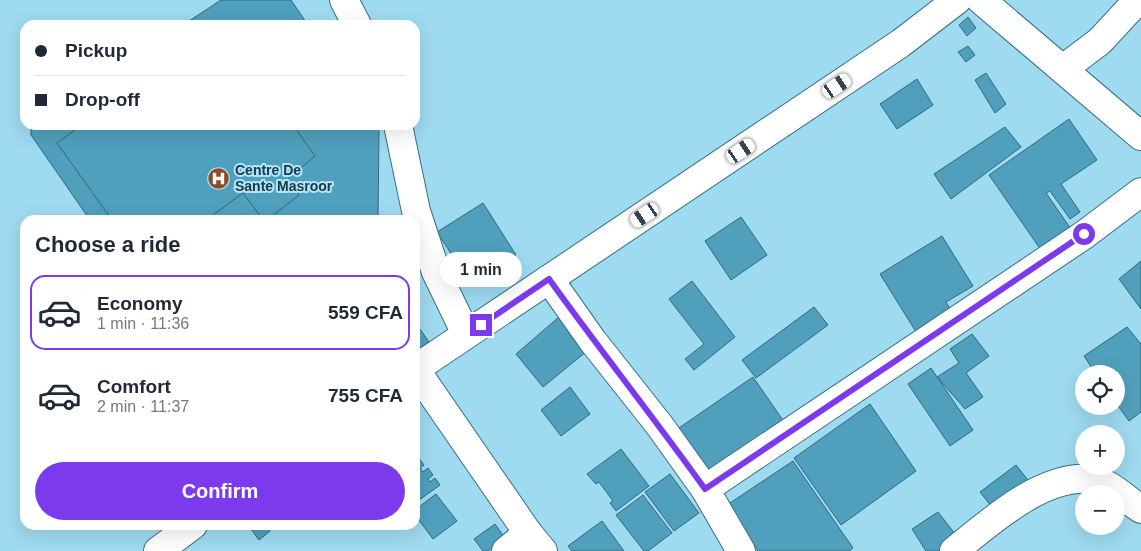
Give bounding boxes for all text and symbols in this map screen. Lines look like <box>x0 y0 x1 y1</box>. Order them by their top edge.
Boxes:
text: Pickup <box>65 40 127 61</box>
car <box>820 71 853 101</box>
text: Drop-off <box>65 89 140 110</box>
car <box>724 136 757 166</box>
place label: Centre De Sante Masroor <box>235 162 333 194</box>
hospital icon: Centre De Sante Masroor <box>207 166 231 190</box>
car <box>628 200 661 230</box>
route start <box>1073 223 1095 245</box>
text: Choose a ride <box>35 232 180 257</box>
callout: 1 min <box>440 252 522 288</box>
text: 1 min <box>460 261 502 278</box>
icon: car <box>37 290 82 335</box>
text: Economy <box>97 293 183 314</box>
text: 559 CFA <box>328 302 403 323</box>
route end <box>470 314 492 336</box>
text: 1 min · 11:36 <box>97 315 189 332</box>
map controls <box>1075 365 1125 535</box>
button: locate <box>1075 365 1125 415</box>
icon: car <box>37 373 82 418</box>
text: Comfort <box>97 376 171 397</box>
text: 755 CFA <box>328 385 403 406</box>
text: 2 min · 11:37 <box>97 398 189 415</box>
button: + <box>1075 425 1125 475</box>
button: Confirm <box>35 462 405 520</box>
button: − <box>1075 485 1125 535</box>

